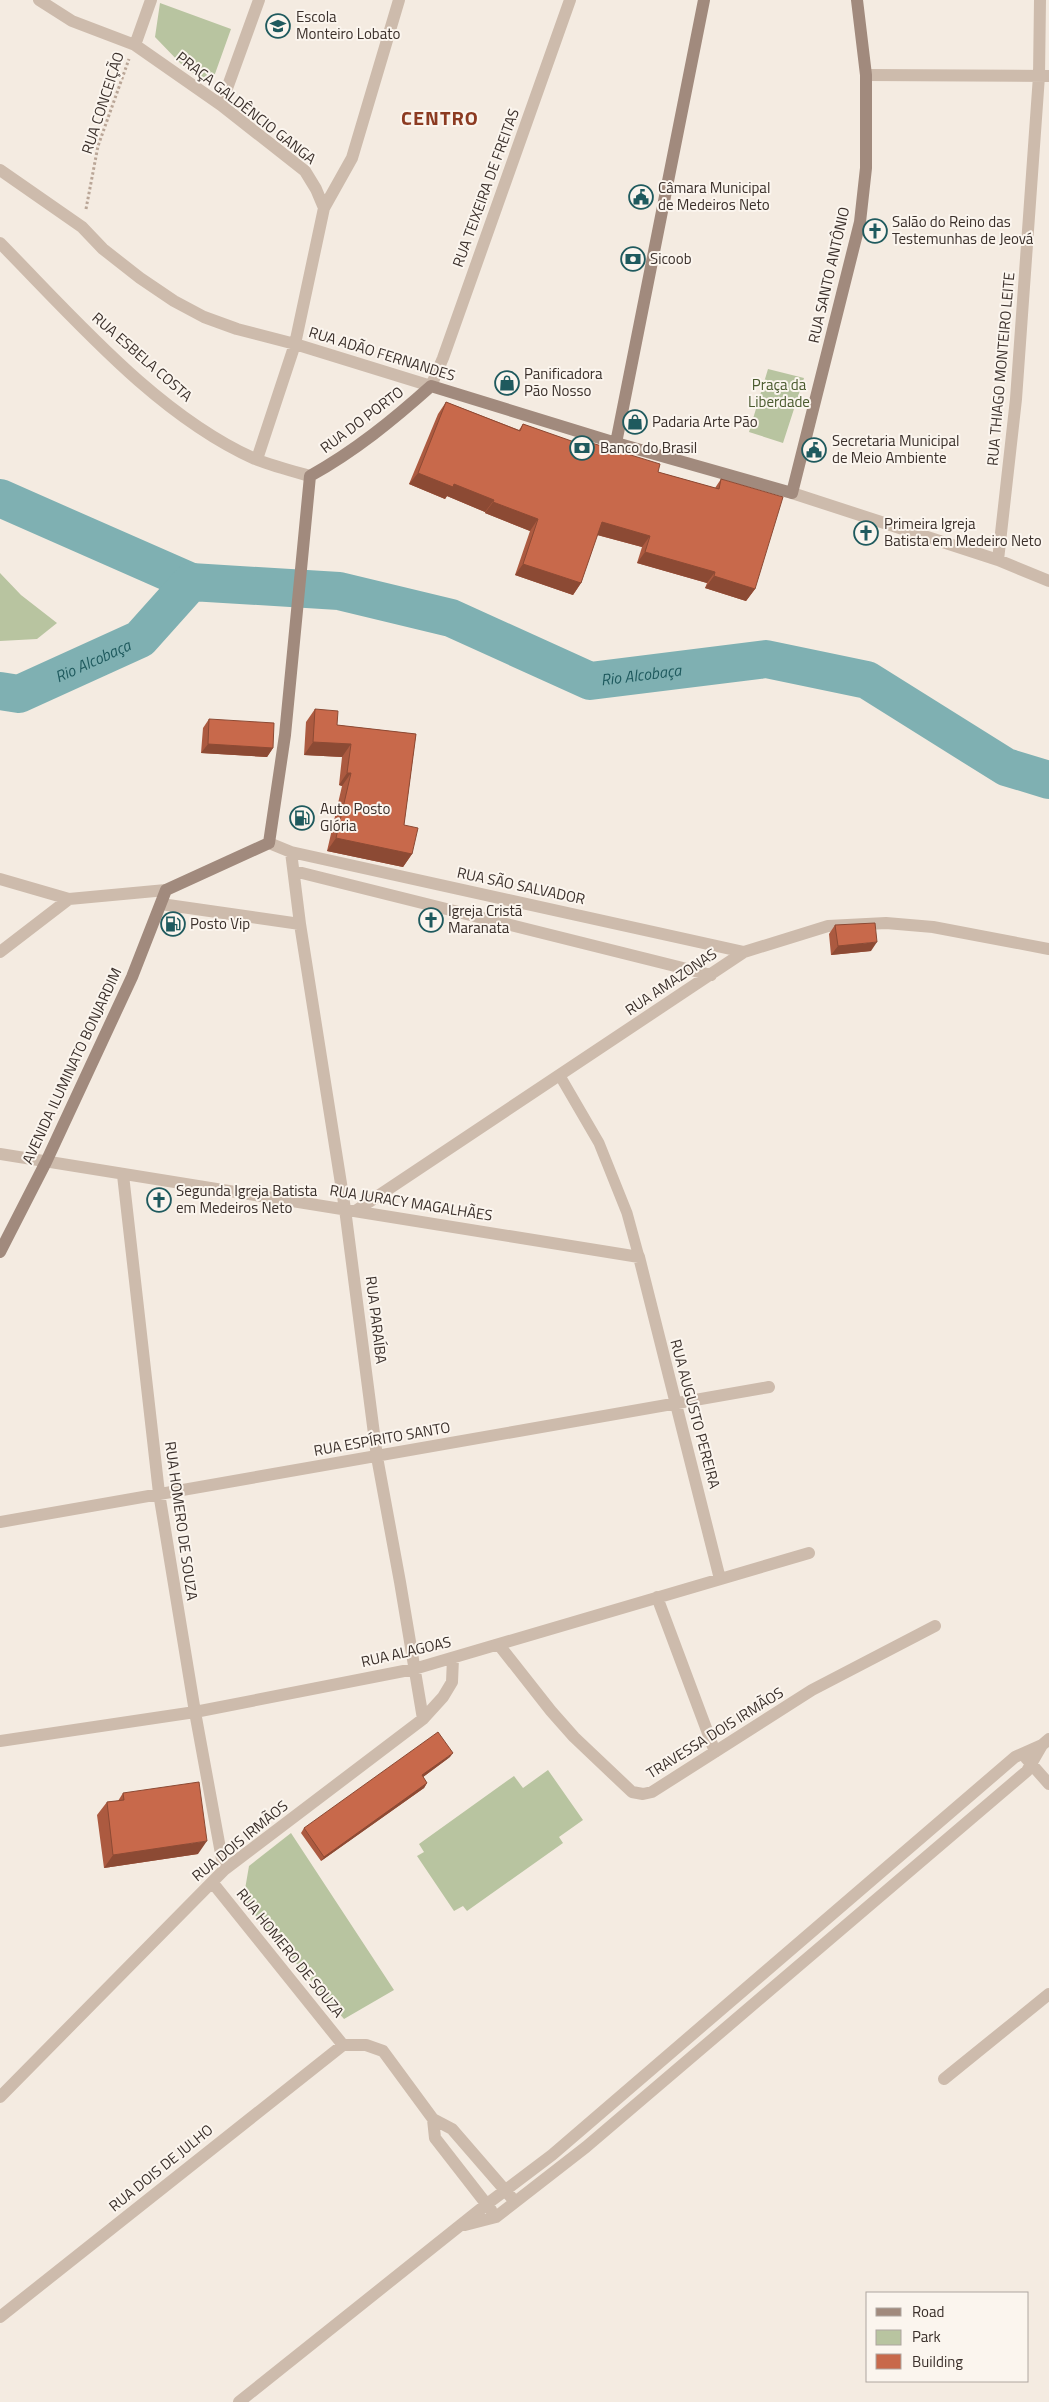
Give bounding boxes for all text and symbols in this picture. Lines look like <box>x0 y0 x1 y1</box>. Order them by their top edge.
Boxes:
place label: Escola Monteiro Lobato <box>296 5 401 45</box>
school or university icon: Escola Monteiro Lobato <box>265 13 291 39</box>
street label: PRAÇA GALDÊNCIO GANGA <box>171 46 321 170</box>
street label: RUA CONCEIÇÃO <box>75 49 130 157</box>
district label: CENTRO <box>401 102 479 133</box>
street label: RUA TEIXEIRA DE FREITAS <box>446 105 525 270</box>
place label: Câmara Municipal de Medeiros Neto <box>658 176 770 216</box>
public building icon: Câmara Municipal de Medeiros Neto <box>628 184 654 210</box>
street label: RUA SANTO ANTÔNIO <box>802 204 855 345</box>
place label: Salão do Reino das Testemunhas de Jeová <box>892 210 1034 250</box>
church icon: Salão do Reino das Testemunhas de Jeová <box>862 218 888 244</box>
bank icon: Sicoob <box>620 246 646 272</box>
place label: Sicoob <box>650 247 692 270</box>
street label: RUA THIAGO MONTEIRO LEITE <box>981 271 1020 467</box>
street label: RUA ESBELA COSTA <box>87 306 198 407</box>
street label: RUA ADÃO FERNANDES <box>306 320 458 387</box>
place label: Panificadora Pão Nosso <box>524 362 603 402</box>
shop icon: Panificadora Pão Nosso <box>494 370 520 396</box>
park label: Praça da Liberdade <box>748 373 810 413</box>
street label: RUA DO PORTO <box>315 380 408 459</box>
shop icon: Padaria Arte Pão <box>622 409 648 435</box>
place label: Padaria Arte Pão <box>652 410 758 433</box>
place label: Secretaria Municipal de Meio Ambiente <box>832 429 960 469</box>
bank icon: Banco do Brasil <box>569 435 595 461</box>
place label: Banco do Brasil <box>600 436 697 459</box>
public building icon: Secretaria Municipal de Meio Ambiente <box>801 437 827 463</box>
place label: Primeira Igreja Batista em Medeiro Neto <box>884 512 1042 552</box>
church icon: Primeira Igreja Batista em Medeiro Neto <box>853 520 879 546</box>
water label: Rio Alcobaça <box>51 633 135 688</box>
water label: Rio Alcobaça <box>599 658 683 692</box>
place label: Auto Posto Glória <box>320 797 390 837</box>
fuel station icon: Auto Posto Glória <box>289 805 315 831</box>
street label: RUA SÃO SALVADOR <box>455 861 587 910</box>
place label: Igreja Cristã Maranata <box>448 899 523 939</box>
church icon: Igreja Cristã Maranata <box>418 907 444 933</box>
fuel station icon: Posto Vip <box>160 911 186 937</box>
place label: Posto Vip <box>190 912 250 935</box>
street label: RUA AMAZONAS <box>620 942 721 1021</box>
street label: AVENIDA ILUMINATO BONJARDIM <box>16 964 127 1168</box>
street label: RUA JURACY MAGALHÃES <box>328 1178 494 1227</box>
place label: Segunda Igreja Batista em Medeiros Neto <box>176 1179 318 1219</box>
church icon: Segunda Igreja Batista em Medeiros Neto <box>146 1187 172 1213</box>
street label: RUA PARAÍBA <box>360 1275 393 1365</box>
street label: RUA AUGUSTO PEREIRA <box>664 1337 727 1491</box>
street label: RUA ESPÍRITO SANTO <box>312 1415 452 1462</box>
street label: RUA HOMERO DE SOUZA <box>159 1440 204 1602</box>
street label: RUA ALAGOAS <box>359 1630 453 1673</box>
street label: TRAVESSA DOIS IRMÃOS <box>642 1681 788 1784</box>
street label: RUA DOIS IRMÃOS <box>187 1795 293 1887</box>
street label: RUA HOMERO DE SOUZA <box>231 1883 350 2022</box>
street label: RUA DOIS DE JULHO <box>104 2118 218 2217</box>
legend <box>866 2292 1029 2382</box>
text: Road <box>912 2300 944 2323</box>
text: Park <box>912 2325 941 2348</box>
text: Building <box>912 2350 963 2373</box>

